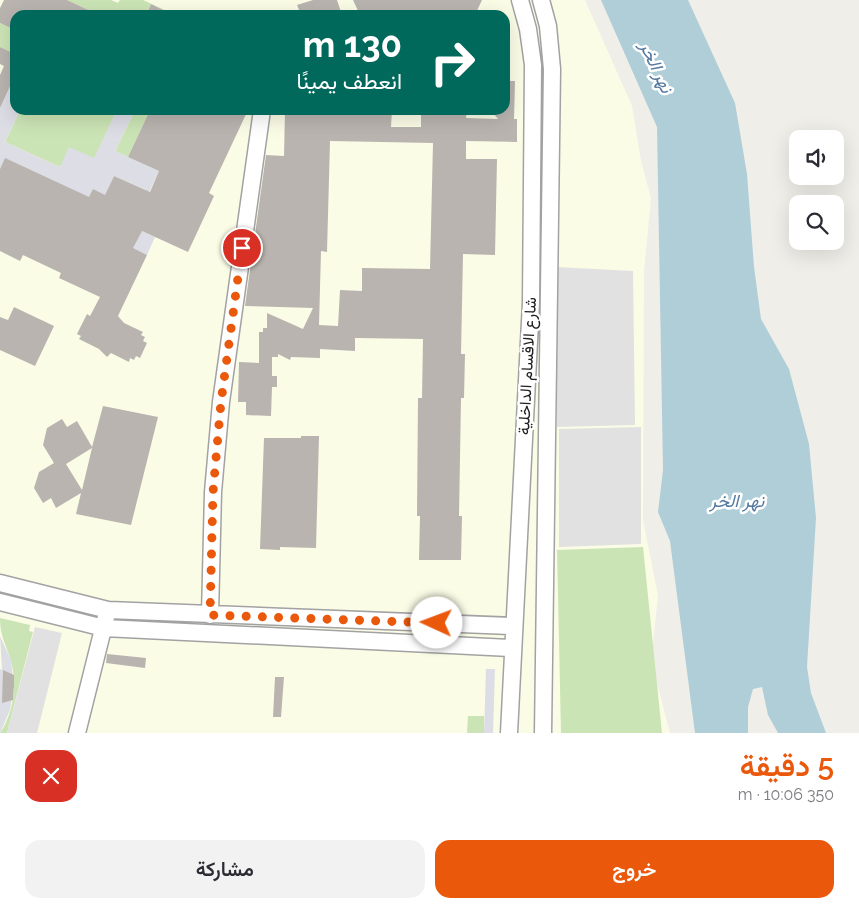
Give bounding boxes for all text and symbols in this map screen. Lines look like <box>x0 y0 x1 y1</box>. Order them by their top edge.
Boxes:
text: 130 m <box>303 24 402 65</box>
icon: right <box>420 30 485 95</box>
water label: نهر الخر <box>635 37 678 97</box>
text: انعطف يمينًا <box>297 68 402 94</box>
map controls <box>789 130 844 250</box>
button: sound <box>789 130 844 185</box>
button: search <box>789 195 844 250</box>
pin <box>221 227 263 269</box>
icon: arrive <box>228 234 256 262</box>
street label: شارع الاقسام الداخلية <box>514 297 542 436</box>
water label: نهر الخر <box>709 490 765 512</box>
position arrow <box>410 596 462 648</box>
text: 5 دقيقة <box>740 748 834 783</box>
button: close <box>25 750 77 802</box>
text: 350 m · 10:06 <box>738 785 834 804</box>
button: مشاركة <box>25 840 425 898</box>
button: خروج <box>435 840 834 898</box>

